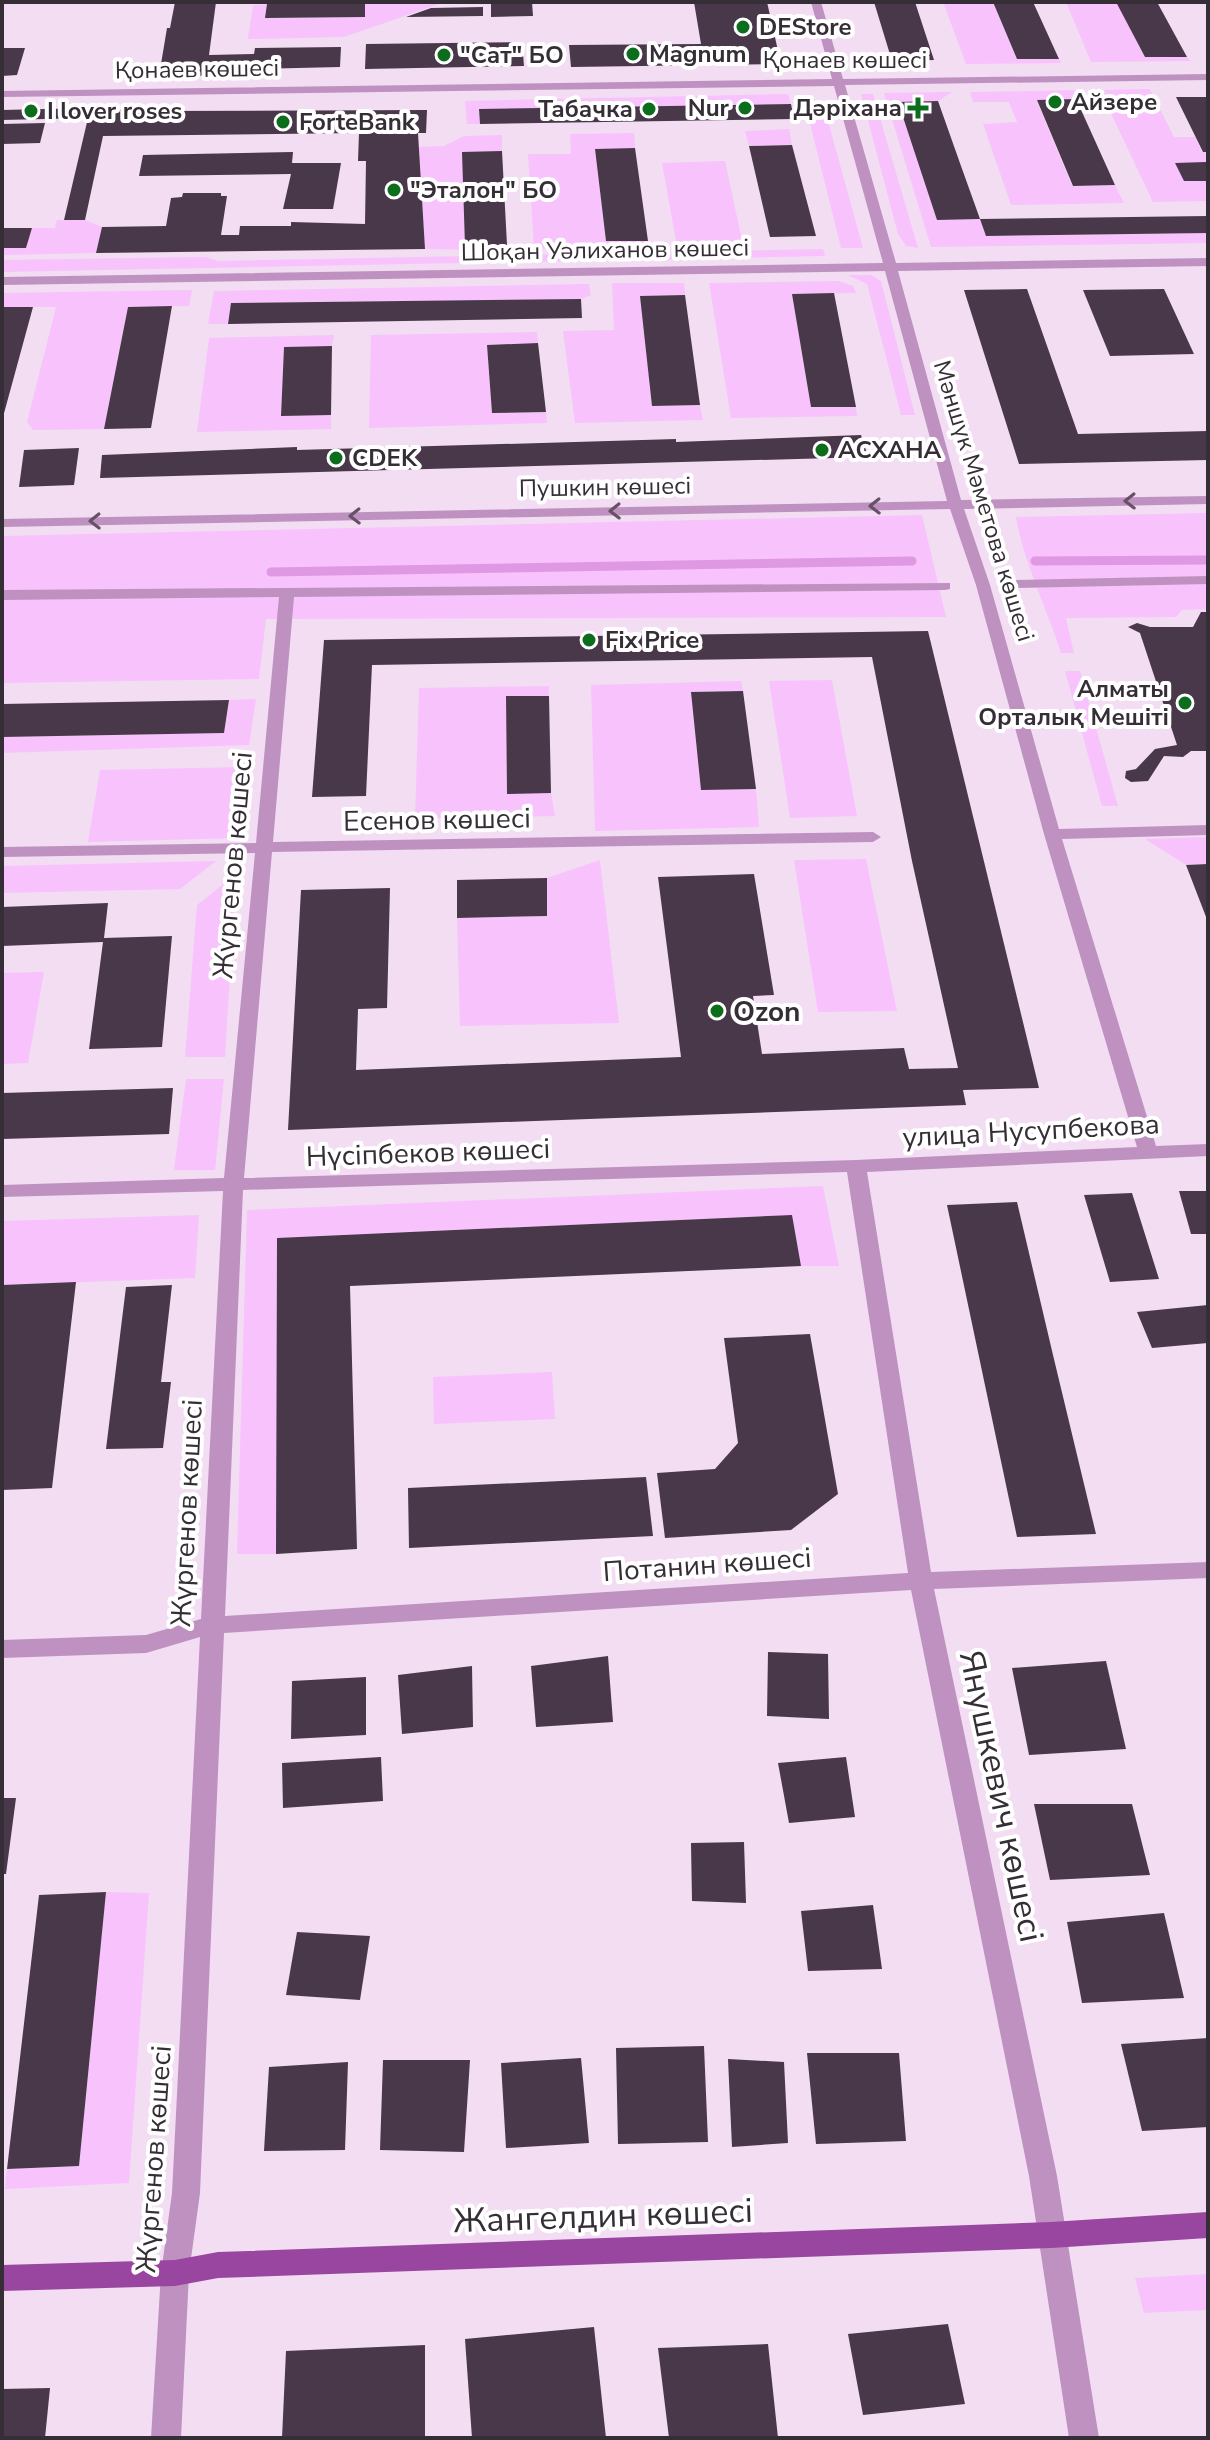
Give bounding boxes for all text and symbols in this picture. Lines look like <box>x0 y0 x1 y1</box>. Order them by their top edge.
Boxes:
place label: DEStore <box>759 11 852 43</box>
marker: DEStore <box>734 18 752 36</box>
place label: Magnum <box>649 38 746 70</box>
place label: "Сат" БО <box>460 39 564 71</box>
street label: Қонаев көшесі <box>763 44 927 76</box>
marker: Magnum <box>624 45 642 63</box>
marker: "Сат" БО <box>435 46 453 64</box>
street label: Қонаев көшесі <box>114 52 280 86</box>
place label: Айзере <box>1071 86 1157 118</box>
place label: Nur <box>688 92 730 124</box>
place label: Дәріхана <box>793 92 902 124</box>
place label: Табачка <box>538 93 633 125</box>
marker: Айзере <box>1046 93 1064 111</box>
place label: I lover roses <box>47 95 182 127</box>
marker: Nur <box>736 99 754 117</box>
marker: Дәріхана <box>909 99 927 117</box>
marker: Табачка <box>640 100 658 118</box>
marker: I lover roses <box>22 102 40 120</box>
place label: ForteBank <box>299 106 416 138</box>
marker: ForteBank <box>274 113 292 131</box>
place label: "Эталон" БО <box>410 174 557 206</box>
marker: "Эталон" БО <box>385 181 403 199</box>
street label: Шоқан Уәлиханов көшесі <box>461 231 749 269</box>
street label: Мәншүк Мәметова көшесі <box>926 357 1042 645</box>
place label: ACXAHA <box>838 434 942 466</box>
marker: ACXAHA <box>813 441 831 459</box>
place label: CDEK <box>352 442 418 474</box>
marker: CDEK <box>327 449 345 467</box>
street label: Пушкин көшесі <box>519 469 691 505</box>
one-way arrow <box>1123 493 1136 510</box>
one-way arrow <box>868 497 881 515</box>
one-way arrow <box>608 502 621 520</box>
one-way arrow <box>348 507 361 525</box>
one-way arrow <box>88 512 101 529</box>
place label: Fix Price <box>605 624 699 656</box>
marker: Fix Price <box>580 631 598 649</box>
place label: Алматы Орталық Мешіті <box>978 673 1169 733</box>
marker: Алматы Орталық Мешіті <box>1176 694 1194 712</box>
street label: Жүргенов көшесі <box>204 750 262 980</box>
street label: Есенов көшесі <box>343 799 531 841</box>
place label: Ozon <box>733 993 800 1031</box>
marker: Ozon <box>708 1002 726 1020</box>
street label: улица Нусупбекова <box>902 1105 1161 1157</box>
street label: Нүсіпбеков көшесі <box>305 1130 551 1176</box>
street label: Жүргенов көшесі <box>162 1398 212 1628</box>
street label: Потанин көшесі <box>601 1539 813 1591</box>
street label: Янушкевич көшесі <box>948 1646 1054 1946</box>
street label: Жүргенов көшесі <box>127 2044 181 2274</box>
street label: Жангелдин көшесі <box>452 2188 754 2244</box>

